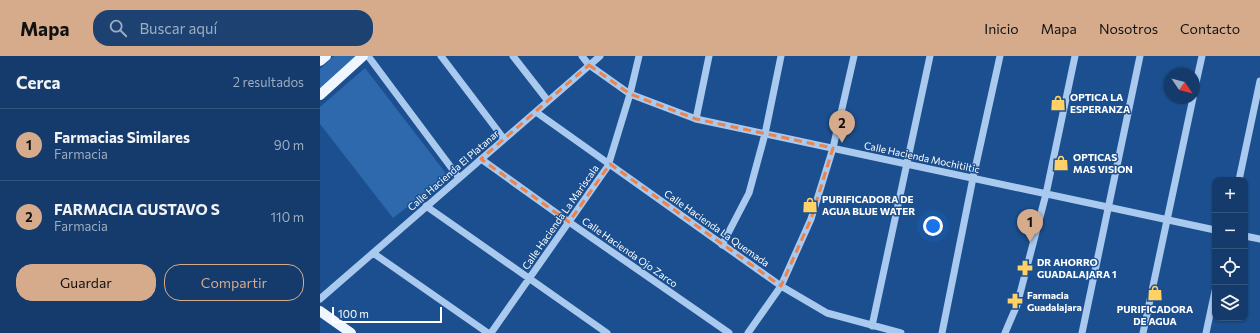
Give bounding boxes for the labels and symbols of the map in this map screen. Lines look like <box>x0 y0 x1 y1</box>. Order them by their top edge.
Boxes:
north arrow <box>1164 68 1200 104</box>
place label: OPTICA LA ESPERANZA <box>1070 91 1130 115</box>
shop icon: OPTICA LA ESPERANZA <box>1049 94 1067 112</box>
pin: 2 <box>829 110 855 143</box>
street label: Calle Hacienda El Platanar <box>405 127 501 213</box>
street label: Calle Hacienda Mochitiltic <box>863 139 981 175</box>
place label: OPTICAS MAS VISION <box>1073 151 1133 175</box>
shop icon: OPTICAS MAS VISION <box>1052 154 1070 172</box>
street label: Calle Hacienda La Mariscala <box>519 162 601 272</box>
street label: Calle Hacienda La Quemada <box>662 187 772 269</box>
place label: PURIFICADORA DE AGUA BLUE WATER <box>822 193 915 217</box>
shop icon: PURIFICADORA DE AGUA BLUE WATER <box>801 196 819 214</box>
pin: 1 <box>1017 209 1043 242</box>
street label: Calle Hacienda Ojo Zarco <box>580 214 680 290</box>
your location <box>923 216 943 236</box>
place label: DR AHORRO GUADALAJARA 1 <box>1037 256 1117 280</box>
pharmacy icon: DR AHORRO GUADALAJARA 1 <box>1016 259 1034 277</box>
shop icon: PURIFICADORA DE AGUA <box>1146 284 1164 302</box>
place label: Farmacia Guadalajara <box>1027 289 1082 313</box>
pharmacy icon: Farmacia Guadalajara <box>1006 292 1024 310</box>
place label: PURIFICADORA DE AGUA <box>1117 303 1193 327</box>
scale bar <box>332 305 442 324</box>

